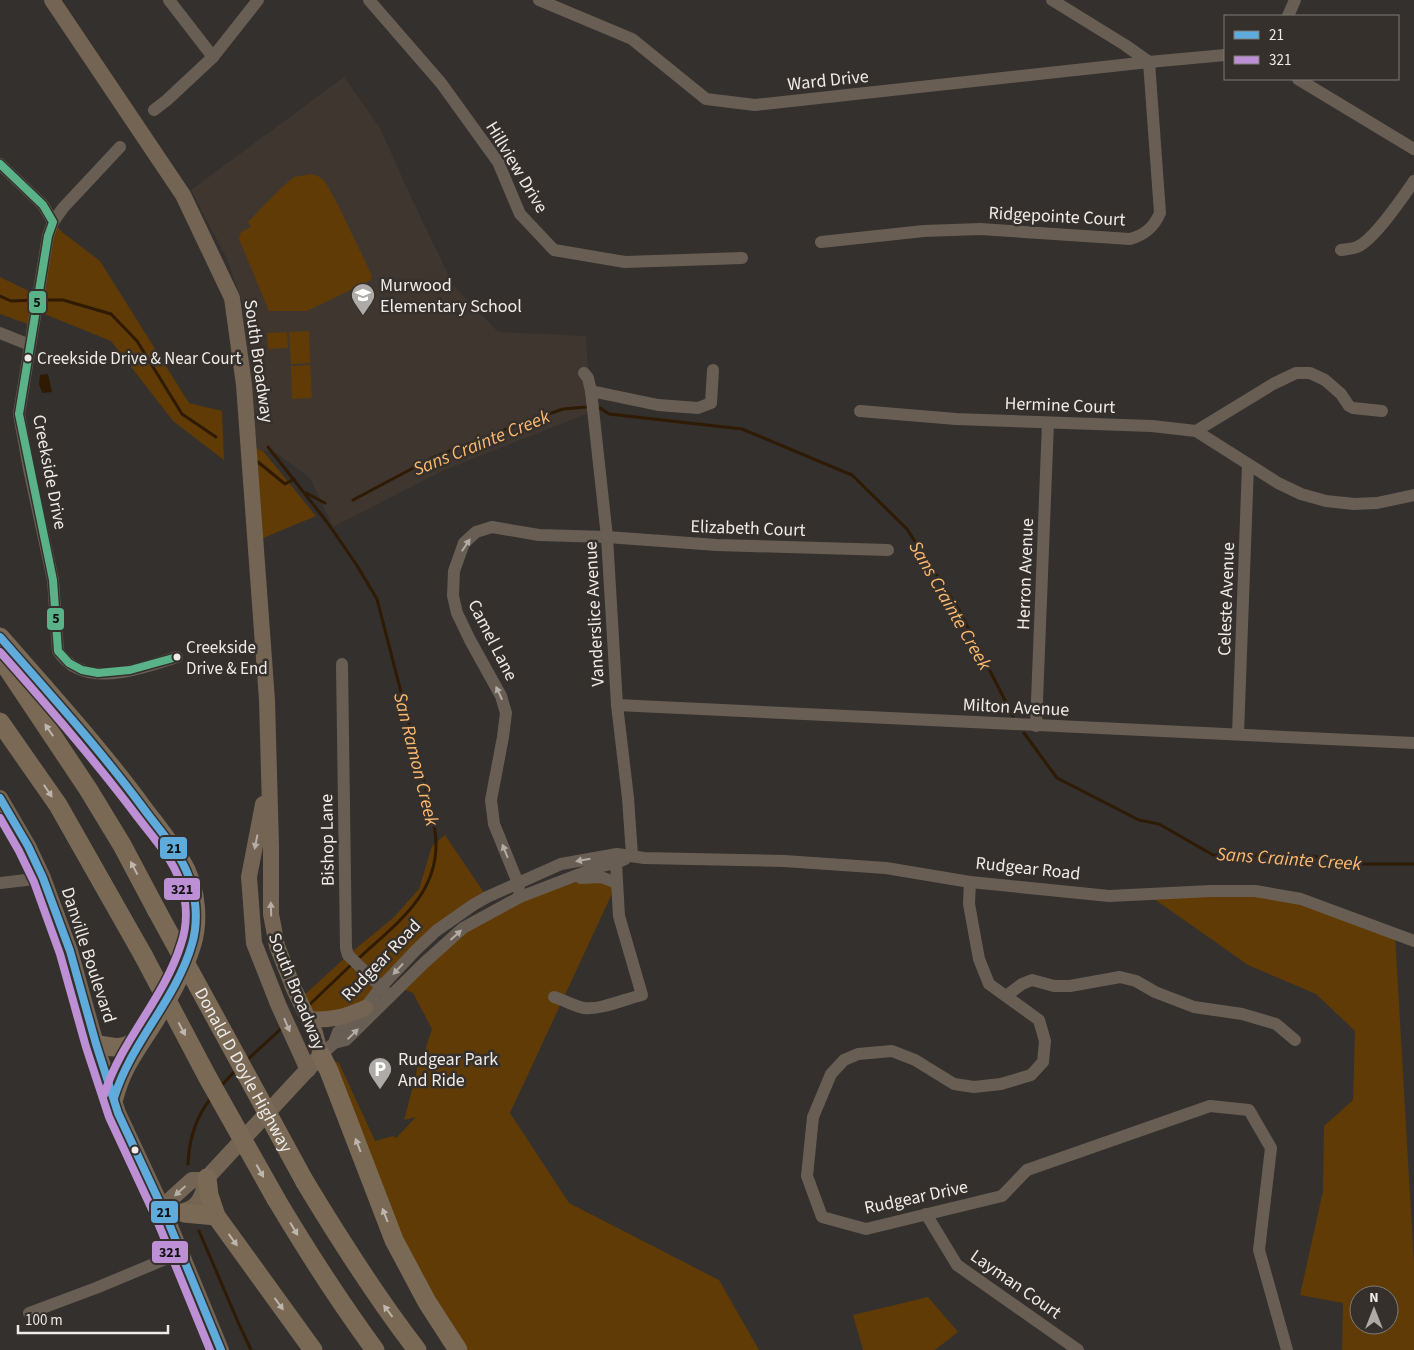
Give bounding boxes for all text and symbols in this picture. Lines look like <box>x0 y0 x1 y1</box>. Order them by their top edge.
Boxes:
legend <box>1224 15 1399 80</box>
text: 21 <box>1269 25 1284 46</box>
text: 321 <box>1269 50 1291 71</box>
street label: Ward Drive <box>786 64 870 97</box>
street label: Hillview Drive <box>479 117 554 218</box>
street label: Ridgepointe Court <box>988 200 1126 233</box>
place label: Murwood Elementary School <box>380 273 522 319</box>
school or university icon: Murwood Elementary School <box>350 282 376 316</box>
line badge: 5 <box>28 290 47 314</box>
text: 5 <box>33 293 41 313</box>
street label: South Broadway <box>237 298 280 425</box>
place label: Creekside Drive & Near Court <box>37 347 241 371</box>
marker: Creekside Drive & Near Court <box>23 353 33 363</box>
street label: Hermine Court <box>1004 391 1116 420</box>
water label: Sans Crainte Creek <box>409 403 555 483</box>
street label: Creekside Drive <box>26 412 73 532</box>
street label: Elizabeth Court <box>690 514 806 543</box>
street label: Herron Avenue <box>1011 518 1040 630</box>
water label: Sans Crainte Creek <box>902 536 998 676</box>
one-way arrow <box>461 538 470 551</box>
street label: Vanderslice Avenue <box>578 541 611 687</box>
street label: Celeste Avenue <box>1212 542 1241 656</box>
street label: Camel Lane <box>461 595 524 685</box>
line badge: 5 <box>46 607 65 631</box>
text: 5 <box>52 609 60 629</box>
place label: Creekside Drive & End <box>186 636 268 681</box>
marker: Creekside Drive & End <box>172 652 182 662</box>
one-way arrow <box>495 686 503 700</box>
water label: San Ramon Creek <box>386 690 445 830</box>
street label: Milton Avenue <box>962 692 1070 723</box>
one-way arrow <box>44 723 54 737</box>
one-way arrow <box>43 784 53 798</box>
street label: Bishop Lane <box>314 794 341 886</box>
one-way arrow <box>251 835 259 851</box>
line badge: 21 <box>159 836 188 860</box>
text: 21 <box>167 839 181 859</box>
water label: Sans Crainte Creek <box>1215 841 1363 878</box>
one-way arrow <box>500 843 508 858</box>
street label: Rudgear Road <box>974 851 1082 886</box>
one-way arrow <box>575 856 591 864</box>
one-way arrow <box>130 861 138 876</box>
line badge: 321 <box>163 877 201 901</box>
text: 321 <box>171 880 193 900</box>
street label: Danville Boulevard <box>55 884 122 1026</box>
one-way arrow <box>267 900 275 916</box>
street label: Rudgear Road <box>336 914 427 1007</box>
street label: South Broadway <box>262 929 332 1054</box>
one-way arrow <box>449 929 462 940</box>
one-way arrow <box>392 962 404 974</box>
street label: Donald D Doyle Highway <box>188 983 299 1157</box>
one-way arrow <box>283 1018 291 1032</box>
one-way arrow <box>178 1022 186 1036</box>
one-way arrow <box>347 1028 359 1040</box>
place label: Rudgear Park And Ride <box>398 1047 498 1093</box>
parking icon: Rudgear Park And Ride <box>367 1056 393 1090</box>
one-way arrow <box>354 1138 361 1153</box>
unlabelled marker <box>130 1145 140 1155</box>
one-way arrow <box>256 1164 264 1179</box>
street label: Rudgear Drive <box>862 1174 970 1221</box>
one-way arrow <box>174 1185 187 1196</box>
line badge: 21 <box>150 1200 179 1224</box>
text: 21 <box>157 1203 171 1223</box>
one-way arrow <box>380 1208 388 1222</box>
one-way arrow <box>289 1222 298 1235</box>
one-way arrow <box>228 1233 238 1247</box>
line badge: 321 <box>151 1240 189 1264</box>
text: 321 <box>159 1243 181 1263</box>
street label: Layman Court <box>965 1244 1066 1325</box>
north arrow <box>1349 1285 1399 1335</box>
text: N <box>1369 1288 1379 1308</box>
one-way arrow <box>274 1297 284 1311</box>
scale bar <box>18 1302 168 1334</box>
one-way arrow <box>383 1304 393 1318</box>
text: 100 m <box>25 1310 63 1331</box>

